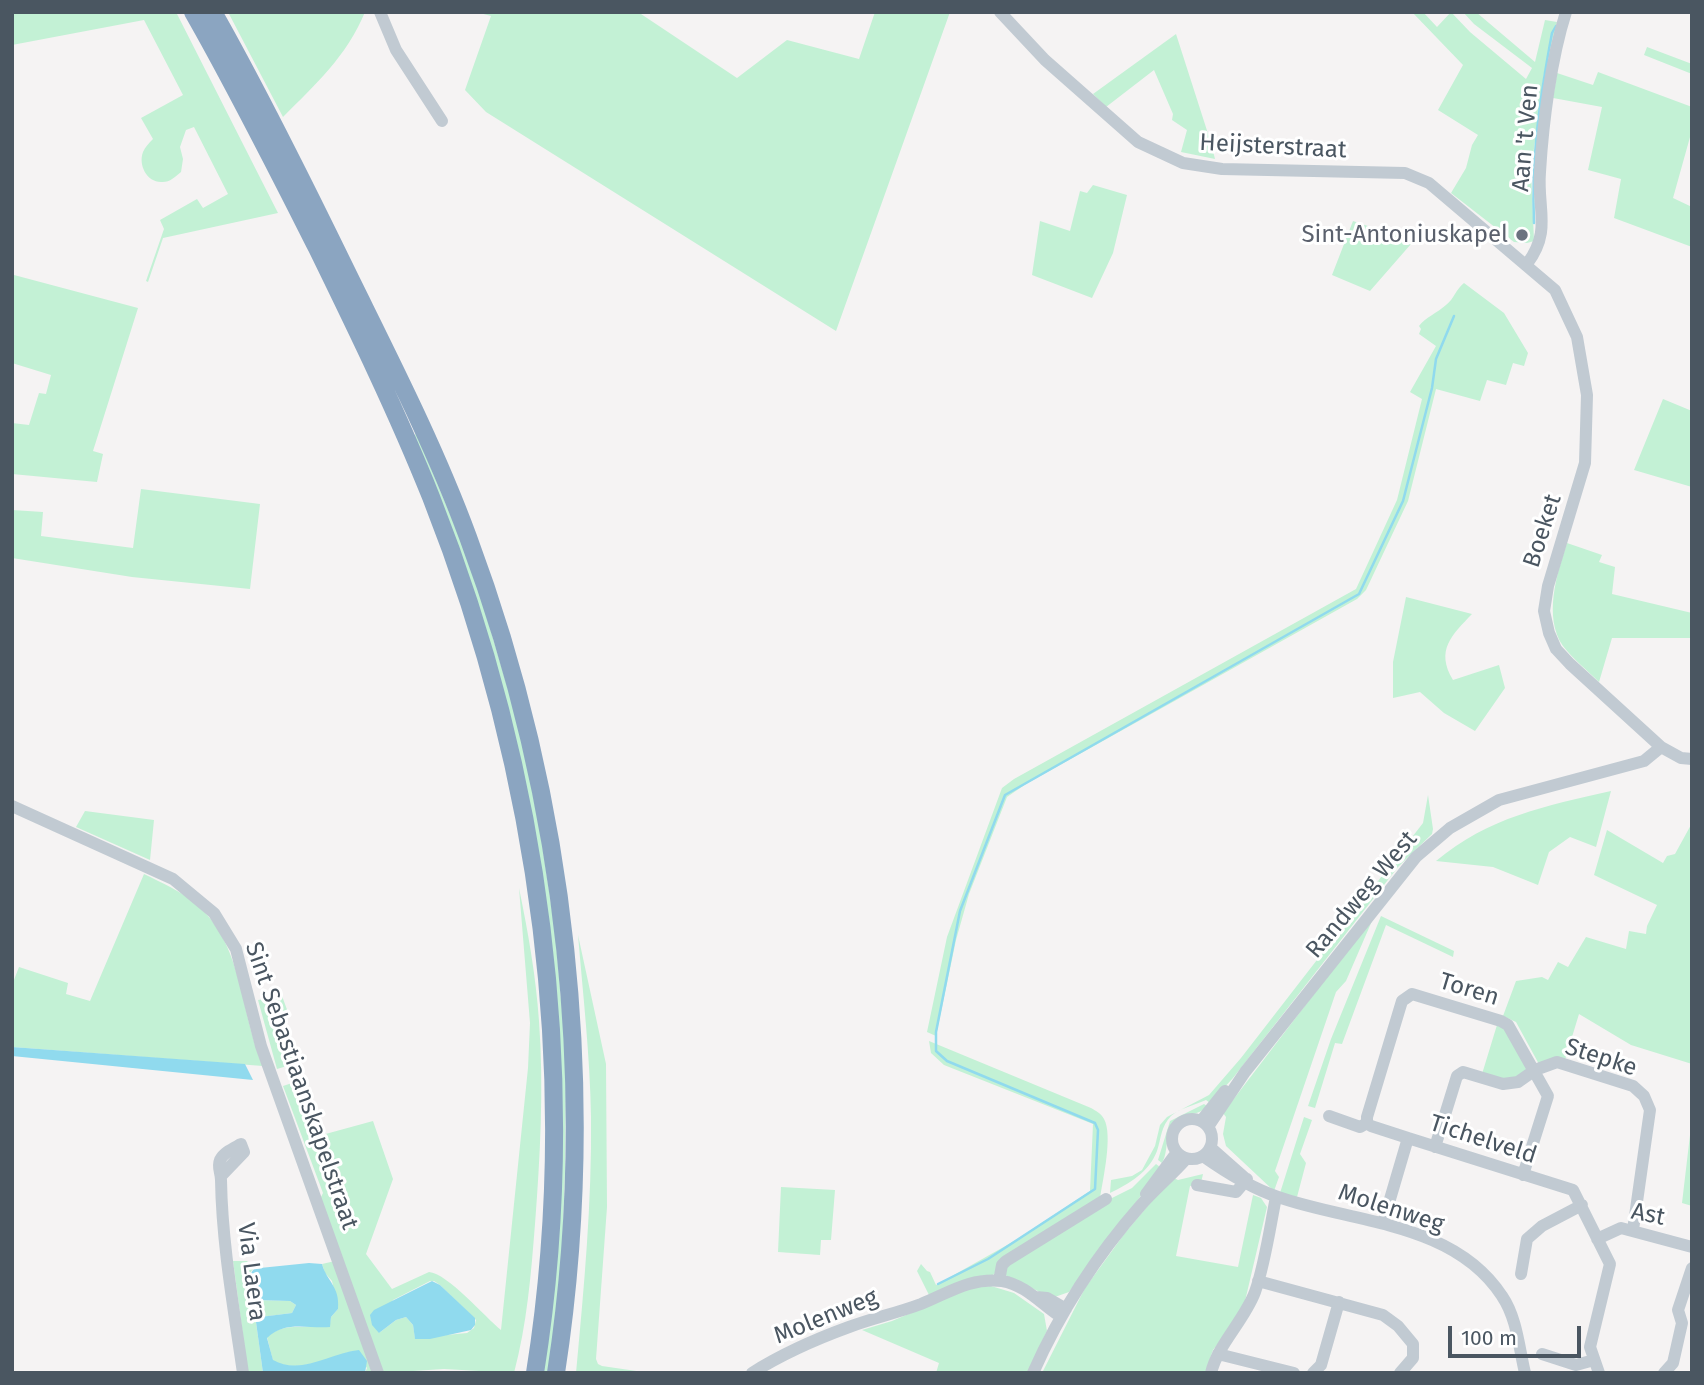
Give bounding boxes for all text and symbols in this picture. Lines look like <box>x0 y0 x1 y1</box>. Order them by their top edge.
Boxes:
street label: Aan 't Ven <box>1507 83 1545 193</box>
street label: Heijsterstraat <box>1199 129 1347 165</box>
place label: Sint-Antoniuskapel <box>1301 221 1508 249</box>
marker: Sint-Antoniuskapel <box>1514 227 1530 243</box>
street label: Boeket <box>1518 491 1568 571</box>
street label: Randweg West <box>1300 825 1424 965</box>
street label: Sint Sebastiaanskapelstraat <box>238 938 364 1234</box>
street label: Toren <box>1436 967 1502 1013</box>
street label: Stepke <box>1561 1033 1641 1083</box>
street label: Tichelveld <box>1426 1109 1540 1171</box>
street label: Molenweg <box>1334 1178 1448 1240</box>
street label: Ast <box>1629 1198 1667 1232</box>
street label: Via Laera <box>231 1221 271 1323</box>
street label: Molenweg <box>770 1283 882 1351</box>
scale bar <box>1452 1312 1585 1356</box>
text: 100 m <box>1461 1325 1517 1351</box>

